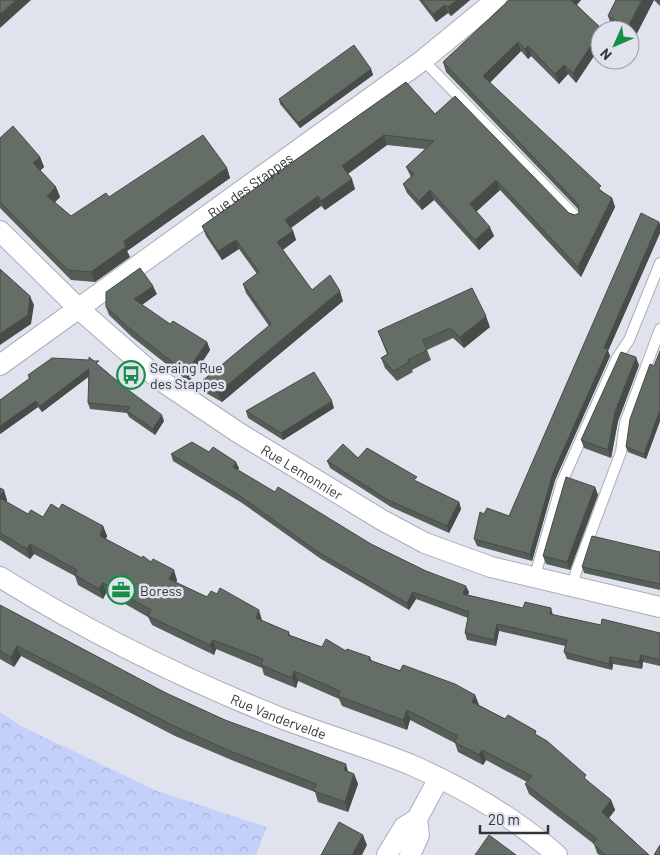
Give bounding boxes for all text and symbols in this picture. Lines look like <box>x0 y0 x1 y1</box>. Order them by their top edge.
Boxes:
north arrow <box>590 20 640 70</box>
text: N <box>596 45 615 64</box>
street label: Rue des Stappes <box>204 148 296 221</box>
place label: Seraing Rue des Stappes <box>150 359 225 392</box>
bus stop icon: Seraing Rue des Stappes <box>116 360 146 390</box>
street label: Rue Lemonnier <box>259 440 346 503</box>
office icon: Boress <box>106 575 136 605</box>
place label: Boress <box>140 582 182 599</box>
street label: Rue Vandervelde <box>228 690 329 742</box>
scale bar <box>480 802 548 834</box>
text: 20 m <box>488 810 520 828</box>

